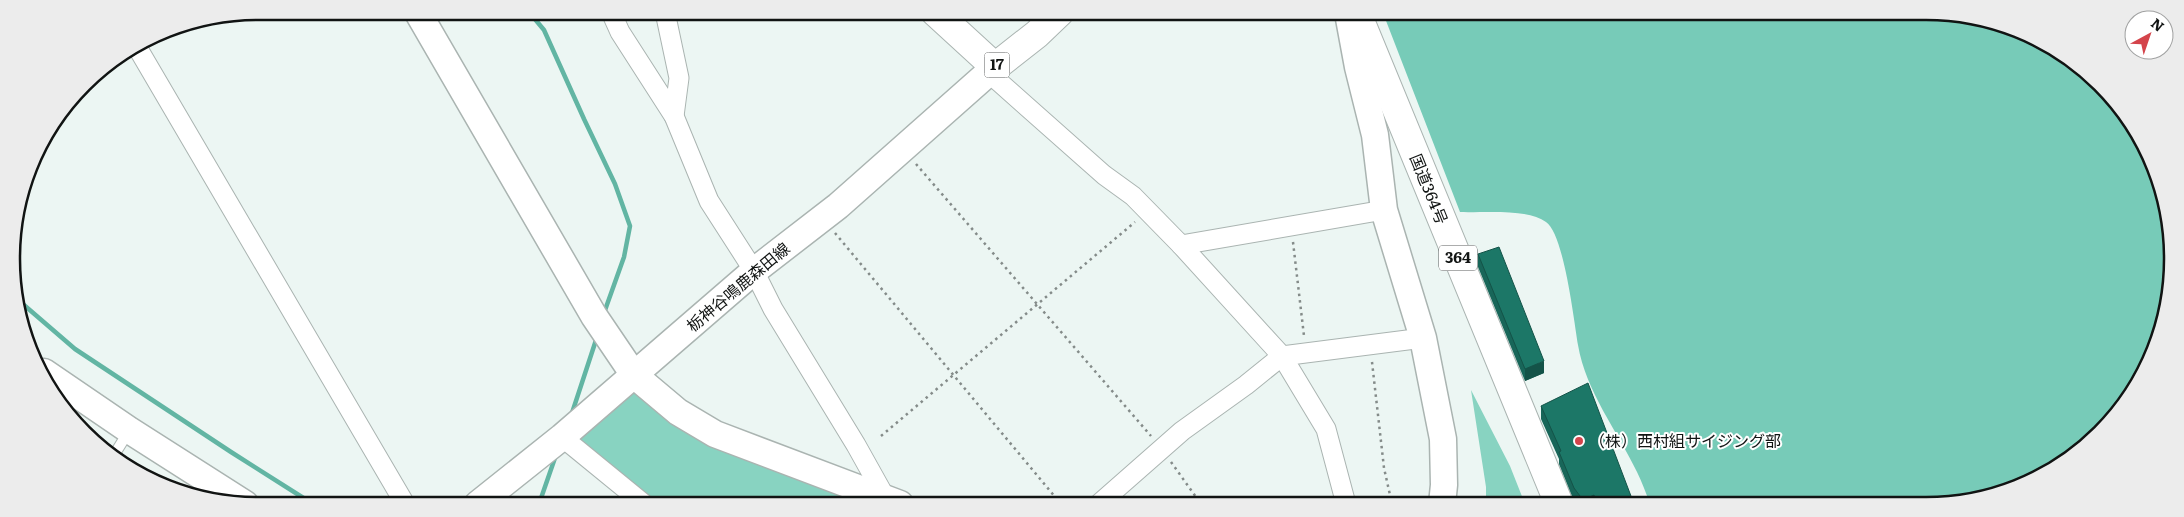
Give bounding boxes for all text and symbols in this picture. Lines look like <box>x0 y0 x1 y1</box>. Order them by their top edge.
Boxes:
north arrow <box>2124 10 2174 60</box>
text: N <box>2147 13 2169 36</box>
road number: 17 <box>984 52 1010 78</box>
street label: 国道364号 <box>1405 150 1455 227</box>
street label: 栃神谷鳴鹿森田線 <box>681 236 794 337</box>
road number: 364 <box>1439 246 1477 270</box>
place label: （株）西村組サイジング部 <box>1589 428 1781 452</box>
marker: （株）西村組サイジング部 <box>1573 435 1585 447</box>

